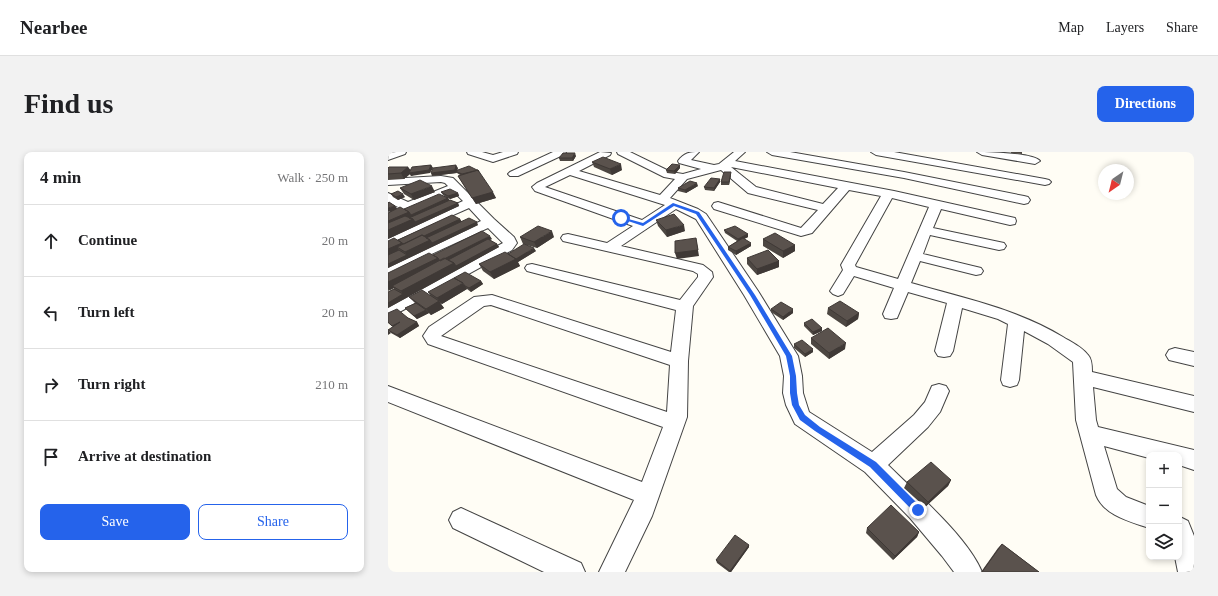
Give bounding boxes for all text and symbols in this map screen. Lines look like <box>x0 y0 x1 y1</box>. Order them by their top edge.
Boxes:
text: Nearbee <box>20 17 88 38</box>
text: Map <box>1058 20 1084 35</box>
text: Layers <box>1106 20 1144 35</box>
text: Share <box>1166 20 1198 35</box>
button: Directions <box>1097 86 1194 122</box>
text: Find us <box>24 88 114 119</box>
north arrow <box>1098 164 1134 200</box>
text: 4 min <box>40 168 81 187</box>
text: Walk · 250 m <box>277 170 348 185</box>
route start <box>612 209 630 227</box>
icon: ahead <box>40 230 62 252</box>
text: Continue <box>78 232 137 248</box>
text: 20 m <box>322 233 348 248</box>
icon: left <box>40 302 62 324</box>
text: Turn left <box>78 304 135 320</box>
text: 20 m <box>322 305 348 320</box>
icon: right <box>40 374 62 396</box>
text: Turn right <box>78 376 145 392</box>
text: 210 m <box>315 377 348 392</box>
icon: arrive <box>40 446 62 468</box>
text: Arrive at destination <box>78 448 211 464</box>
map controls <box>1146 452 1182 560</box>
button: + <box>1146 452 1182 488</box>
button: − <box>1146 488 1182 524</box>
route end <box>909 501 927 519</box>
button: Save <box>40 504 190 540</box>
button: Share <box>198 504 348 540</box>
button: layers <box>1146 524 1182 560</box>

